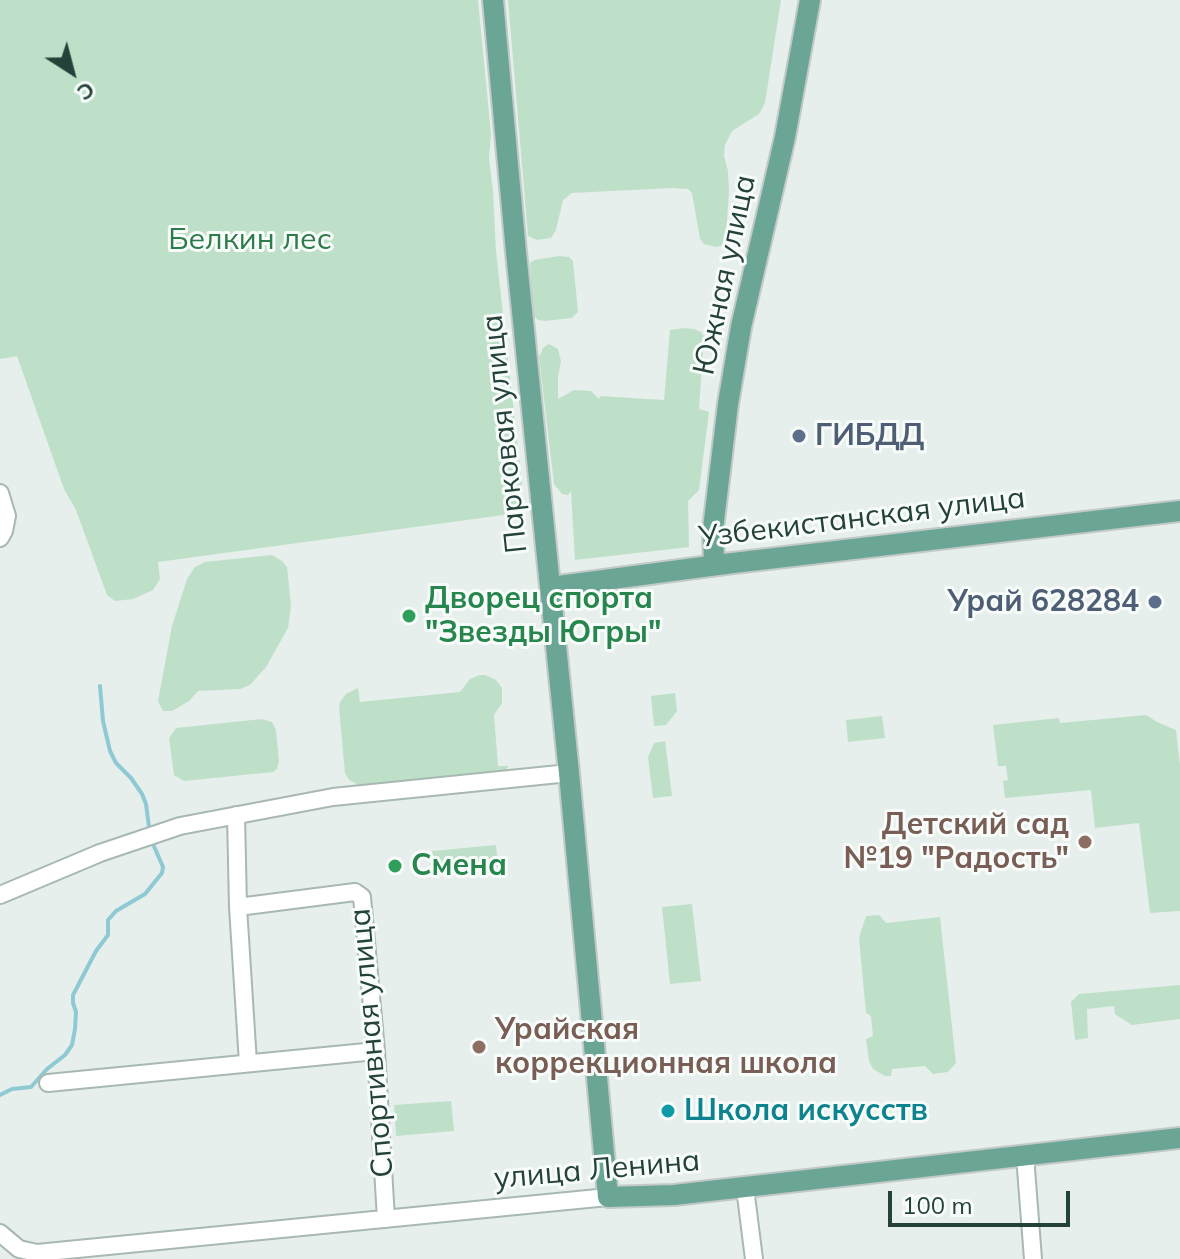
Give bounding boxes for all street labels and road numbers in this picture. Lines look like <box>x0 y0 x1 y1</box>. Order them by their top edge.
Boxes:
street label: Южная улица <box>686 172 764 378</box>
street label: Парковая улица <box>475 313 535 555</box>
street label: Узбекистанская улица <box>697 480 1027 556</box>
street label: Спортивная улица <box>342 907 402 1179</box>
street label: улица Ленина <box>492 1143 702 1197</box>

